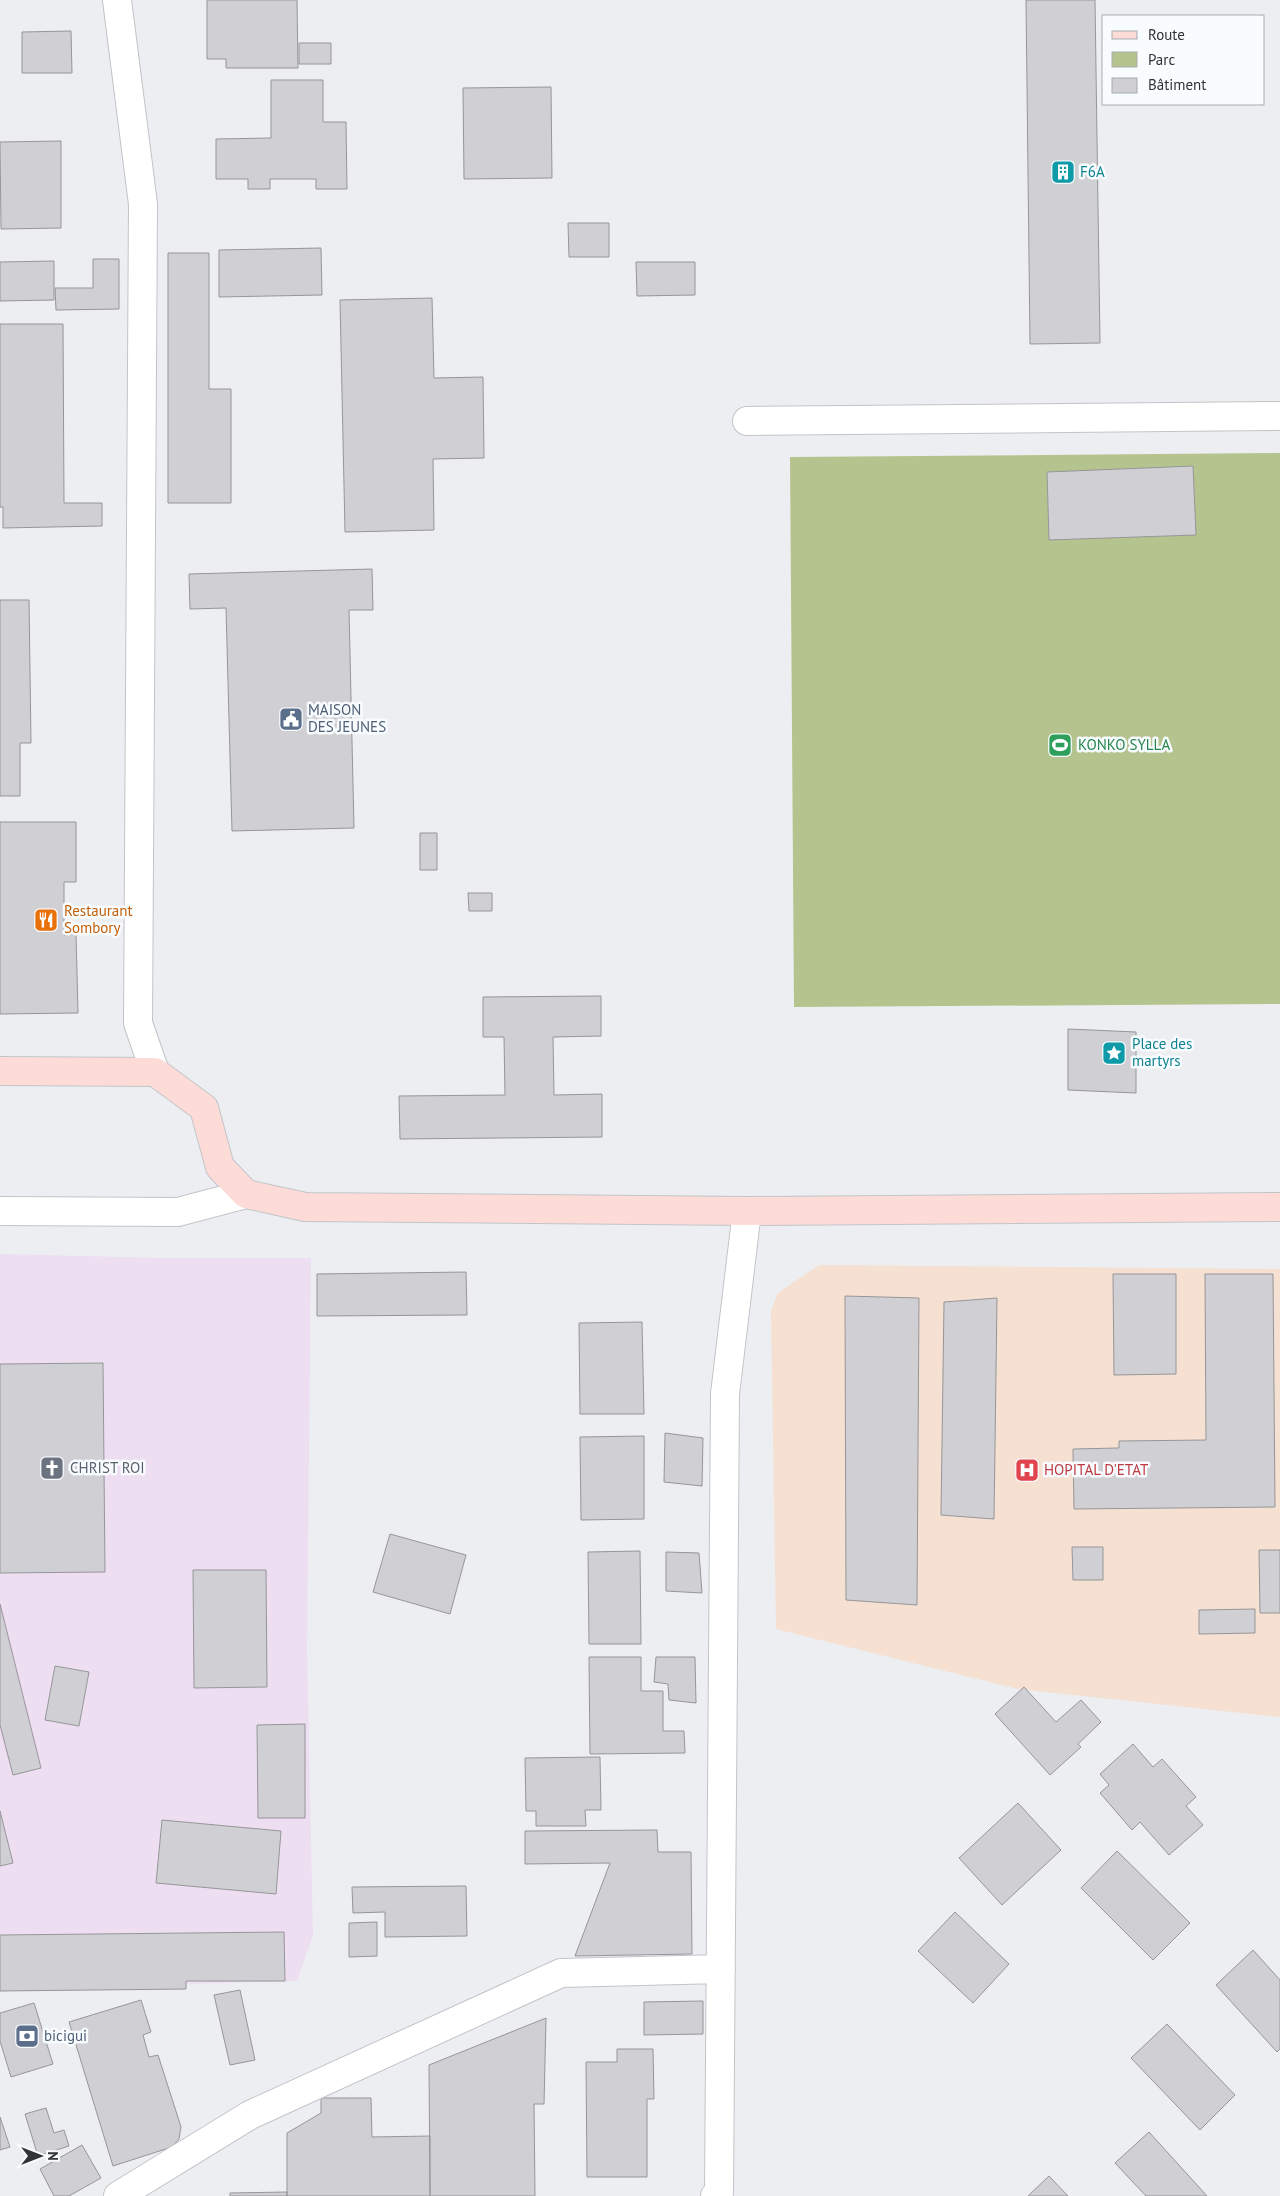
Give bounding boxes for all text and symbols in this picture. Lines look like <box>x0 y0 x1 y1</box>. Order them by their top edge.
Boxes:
legend <box>1102 15 1265 105</box>
text: Route <box>1148 25 1185 44</box>
text: Parc <box>1148 50 1175 69</box>
text: Bâtiment <box>1148 75 1206 94</box>
building icon: F6A <box>1050 159 1076 185</box>
place label: F6A <box>1080 162 1105 181</box>
place label: MAISON DES JEUNES <box>308 700 386 736</box>
public building icon: MAISON DES JEUNES <box>278 706 304 732</box>
sports icon: KONKO SYLLA <box>1047 732 1073 758</box>
place label: KONKO SYLLA <box>1078 735 1170 754</box>
place label: Restaurant Sombory <box>64 901 133 937</box>
restaurant icon: Restaurant Sombory <box>33 907 59 933</box>
place label: Place des martyrs <box>1132 1034 1192 1070</box>
place icon: Place des martyrs <box>1101 1040 1127 1066</box>
church icon: CHRIST ROI <box>39 1455 65 1481</box>
hospital icon: HOPITAL D'ETAT <box>1014 1457 1040 1483</box>
place label: CHRIST ROI <box>70 1458 145 1477</box>
place label: HOPITAL D'ETAT <box>1044 1460 1149 1479</box>
bank icon: bicigui <box>14 2023 40 2049</box>
place label: bicigui <box>44 2026 87 2045</box>
north arrow <box>15 2131 65 2181</box>
text: N <box>44 2151 62 2161</box>

